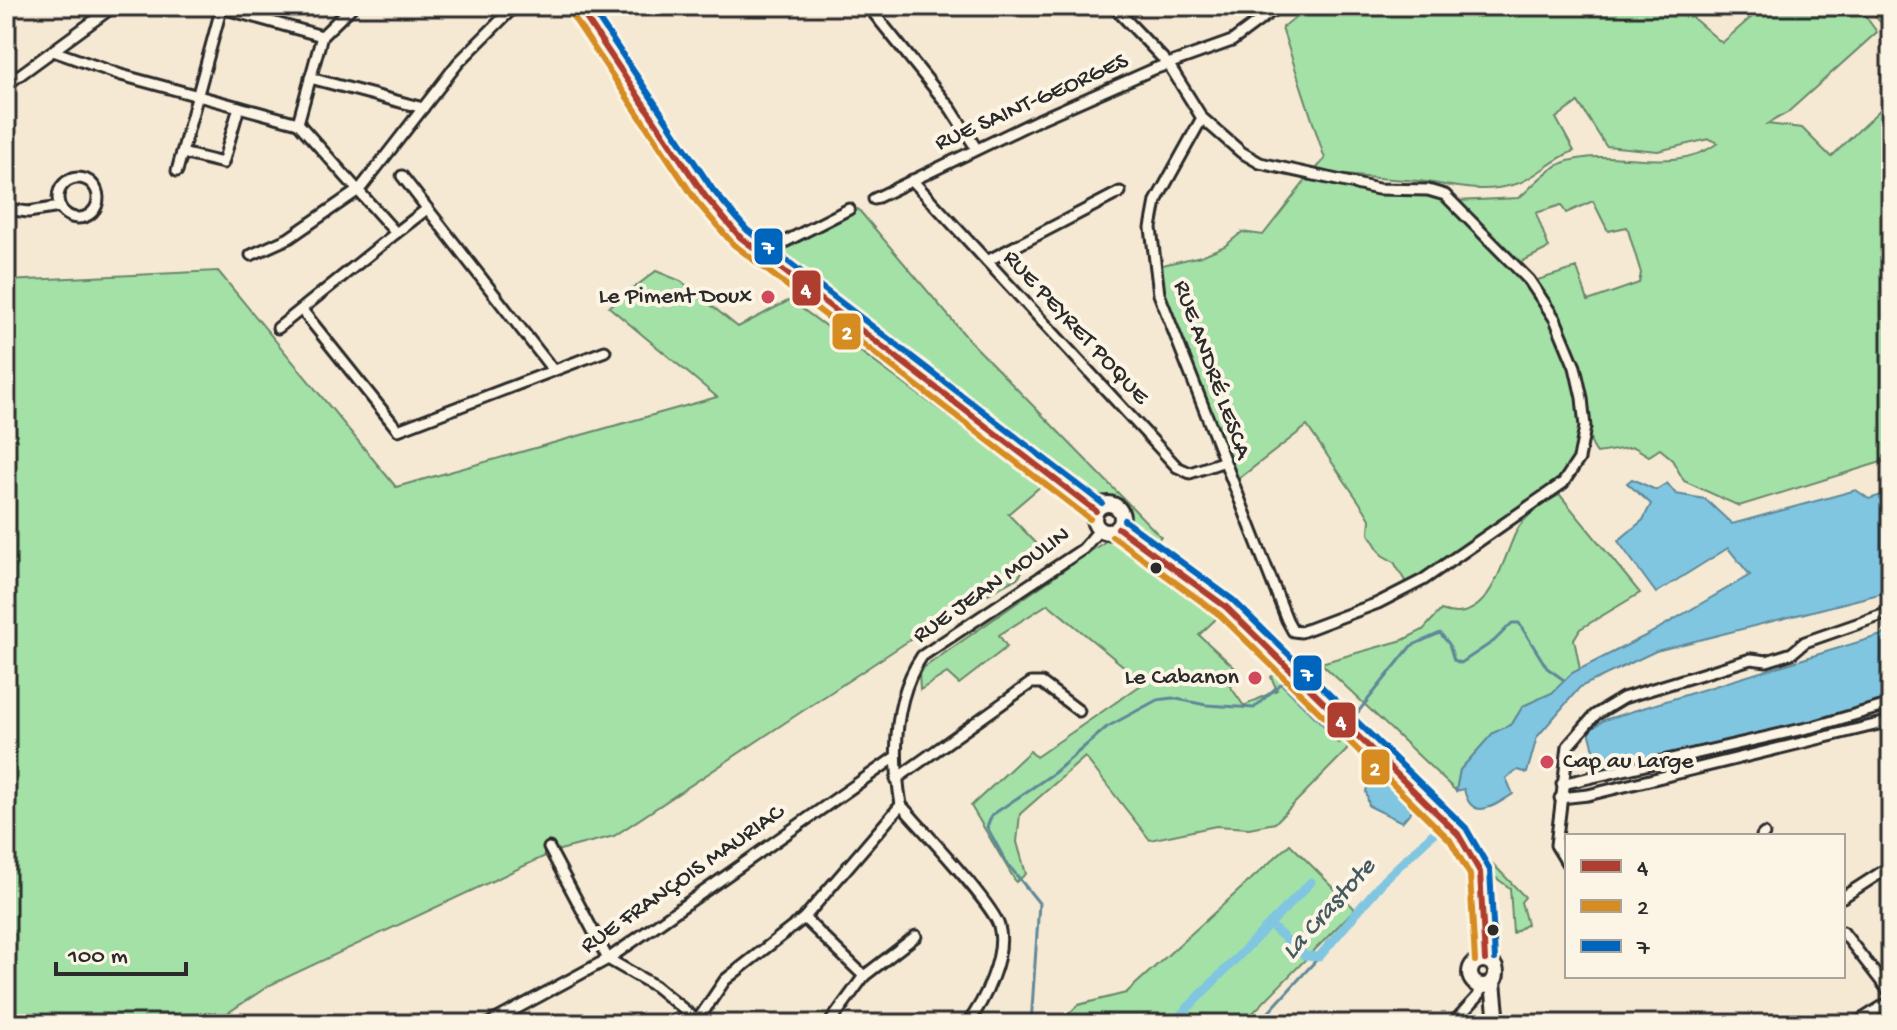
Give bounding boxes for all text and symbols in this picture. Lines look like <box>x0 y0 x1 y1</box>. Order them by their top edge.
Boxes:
street label: RUE SAINT-GEORGES <box>931 47 1134 159</box>
line badge: 7 <box>753 227 784 266</box>
text: 7 <box>761 237 775 263</box>
street label: RUE PEYRET POQUE <box>996 244 1155 412</box>
line badge: 4 <box>791 269 822 307</box>
street label: RUE ANDRÉ LESCA <box>1165 277 1257 465</box>
text: 4 <box>800 279 812 305</box>
place label: Le Piment Doux <box>598 283 752 312</box>
marker: Le Piment Doux <box>759 288 777 306</box>
line badge: 2 <box>831 312 862 351</box>
text: 2 <box>842 322 853 348</box>
street label: RUE JEAN MOULIN <box>908 521 1076 651</box>
unlabelled marker <box>1148 560 1164 576</box>
line badge: 7 <box>1292 654 1323 692</box>
place label: Le Cabanon <box>1125 664 1240 693</box>
text: 7 <box>1300 664 1314 690</box>
marker: Le Cabanon <box>1246 669 1264 687</box>
line badge: 4 <box>1326 701 1357 739</box>
text: 4 <box>1335 711 1347 737</box>
line badge: 2 <box>1360 748 1391 786</box>
place label: Cap au Large <box>1563 748 1694 777</box>
marker: Cap au Large <box>1538 753 1556 771</box>
text: 2 <box>1370 758 1381 784</box>
street label: RUE FRANÇOIS MAURIAC <box>576 798 792 961</box>
legend <box>1565 834 1845 978</box>
water label: La Crastote <box>1276 852 1385 967</box>
text: 4 <box>1637 855 1649 884</box>
text: 2 <box>1637 895 1649 924</box>
unlabelled marker <box>1485 922 1501 938</box>
scale bar <box>56 926 186 976</box>
text: 7 <box>1636 935 1650 964</box>
text: 100 m <box>67 943 128 972</box>

